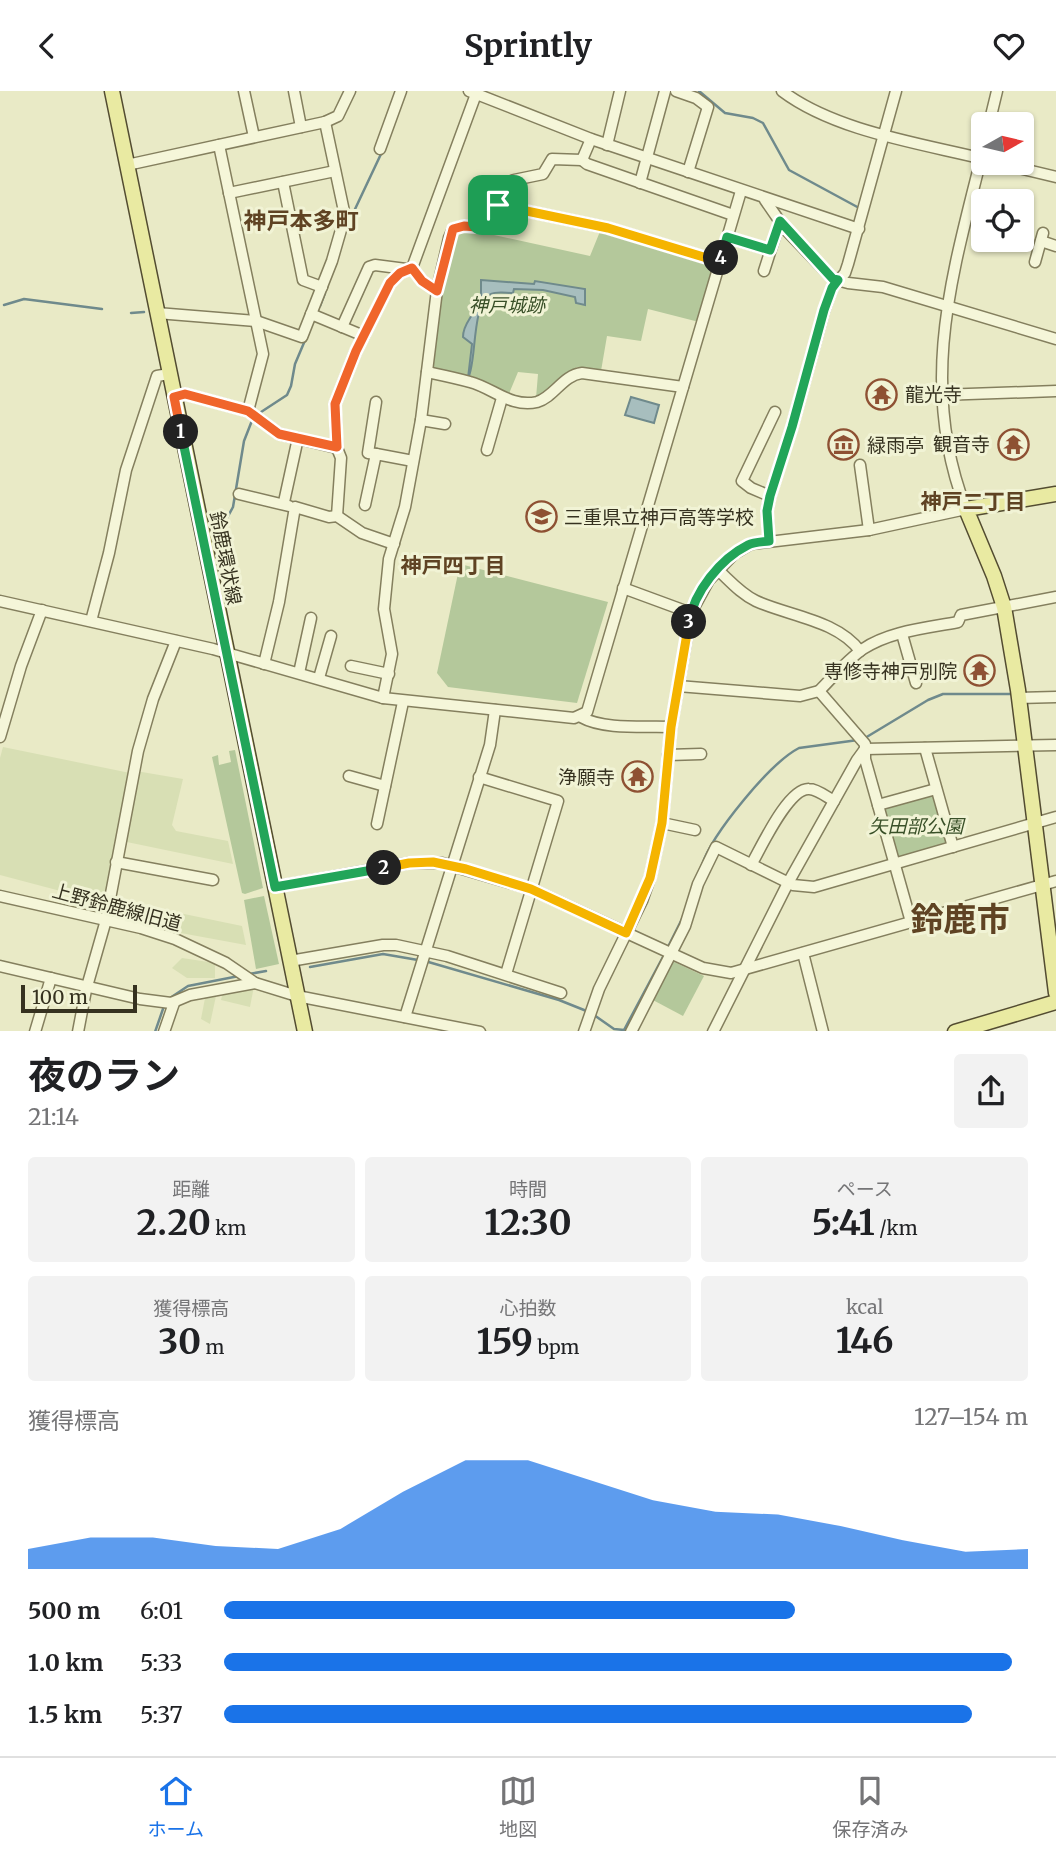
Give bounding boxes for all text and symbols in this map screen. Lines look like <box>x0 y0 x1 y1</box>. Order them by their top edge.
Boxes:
text: Sprintly <box>464 26 592 66</box>
icon: back <box>28 27 66 65</box>
icon: heart <box>990 27 1028 65</box>
north arrow <box>971 112 1034 175</box>
map controls <box>971 112 1034 252</box>
pin <box>468 175 528 235</box>
icon: arrive <box>479 186 517 224</box>
button: locate <box>971 189 1034 252</box>
district label: 神戸本多町 <box>244 206 359 235</box>
pin: 4 <box>704 241 738 275</box>
text: 4 <box>714 245 727 269</box>
park label: 神戸城跡 <box>469 293 548 317</box>
temple icon: 龍光寺 <box>865 377 899 411</box>
place label: 龍光寺 <box>905 382 962 406</box>
pin: 1 <box>164 415 198 449</box>
text: 1 <box>176 419 185 443</box>
temple icon: 観音寺 <box>996 427 1030 461</box>
museum icon: 緑雨亭 <box>827 428 861 462</box>
place label: 観音寺 <box>933 432 990 456</box>
place label: 緑雨亭 <box>867 433 924 457</box>
district label: 神戸二丁目 <box>921 488 1026 515</box>
school or university icon: 三重県立神戸高等学校 <box>524 500 558 534</box>
place label: 三重県立神戸高等学校 <box>564 505 754 529</box>
street label: 鈴鹿環状線 <box>205 509 247 607</box>
district label: 神戸四丁目 <box>401 552 506 579</box>
pin: 3 <box>672 605 706 639</box>
text: 3 <box>683 609 694 633</box>
temple icon: 専修寺神戸別院 <box>963 654 997 688</box>
place label: 専修寺神戸別院 <box>824 659 957 683</box>
temple icon: 浄願寺 <box>621 760 655 794</box>
place label: 浄願寺 <box>558 765 615 789</box>
park label: 矢田部公園 <box>868 814 966 838</box>
pin: 2 <box>366 851 402 885</box>
text: 2 <box>378 855 389 879</box>
street label: 上野鈴鹿線旧道 <box>50 878 184 936</box>
district label: 鈴鹿市 <box>911 899 1010 940</box>
scale bar <box>21 982 136 1014</box>
text: 100 m <box>32 985 88 1009</box>
text: 夜のラン <box>28 1052 180 1099</box>
button: share <box>954 1054 1028 1128</box>
text: 21:14 <box>28 1102 79 1131</box>
text: 距離 <box>172 1177 210 1201</box>
text: 時間 <box>509 1177 547 1201</box>
text: ペース <box>837 1177 893 1201</box>
text: 2.20 <box>136 1201 211 1245</box>
text: 12:30 <box>484 1201 572 1245</box>
text: 5:41 <box>812 1201 875 1245</box>
text: km <box>211 1216 246 1240</box>
text: /km <box>875 1216 918 1240</box>
text: kcal <box>846 1295 883 1319</box>
text: 獲得標高 <box>153 1296 229 1320</box>
text: 心拍数 <box>499 1296 557 1320</box>
text: 146 <box>836 1319 894 1363</box>
text: 30 <box>158 1320 201 1364</box>
text: 159 <box>477 1320 533 1364</box>
text: m <box>201 1335 224 1359</box>
text: bpm <box>533 1335 579 1359</box>
text: 127–154 m <box>914 1402 1028 1431</box>
text: 獲得標高 <box>28 1406 120 1435</box>
text: 500 m <box>28 1596 100 1625</box>
text: 6:01 <box>140 1596 183 1625</box>
text: 1.0 km <box>28 1648 103 1677</box>
text: 5:33 <box>140 1648 182 1677</box>
text: 1.5 km <box>28 1700 102 1729</box>
text: 5:37 <box>140 1700 183 1729</box>
tab: ホーム <box>148 1772 204 1841</box>
tab: 地図 <box>499 1772 537 1841</box>
tab: 保存済み <box>832 1772 908 1841</box>

